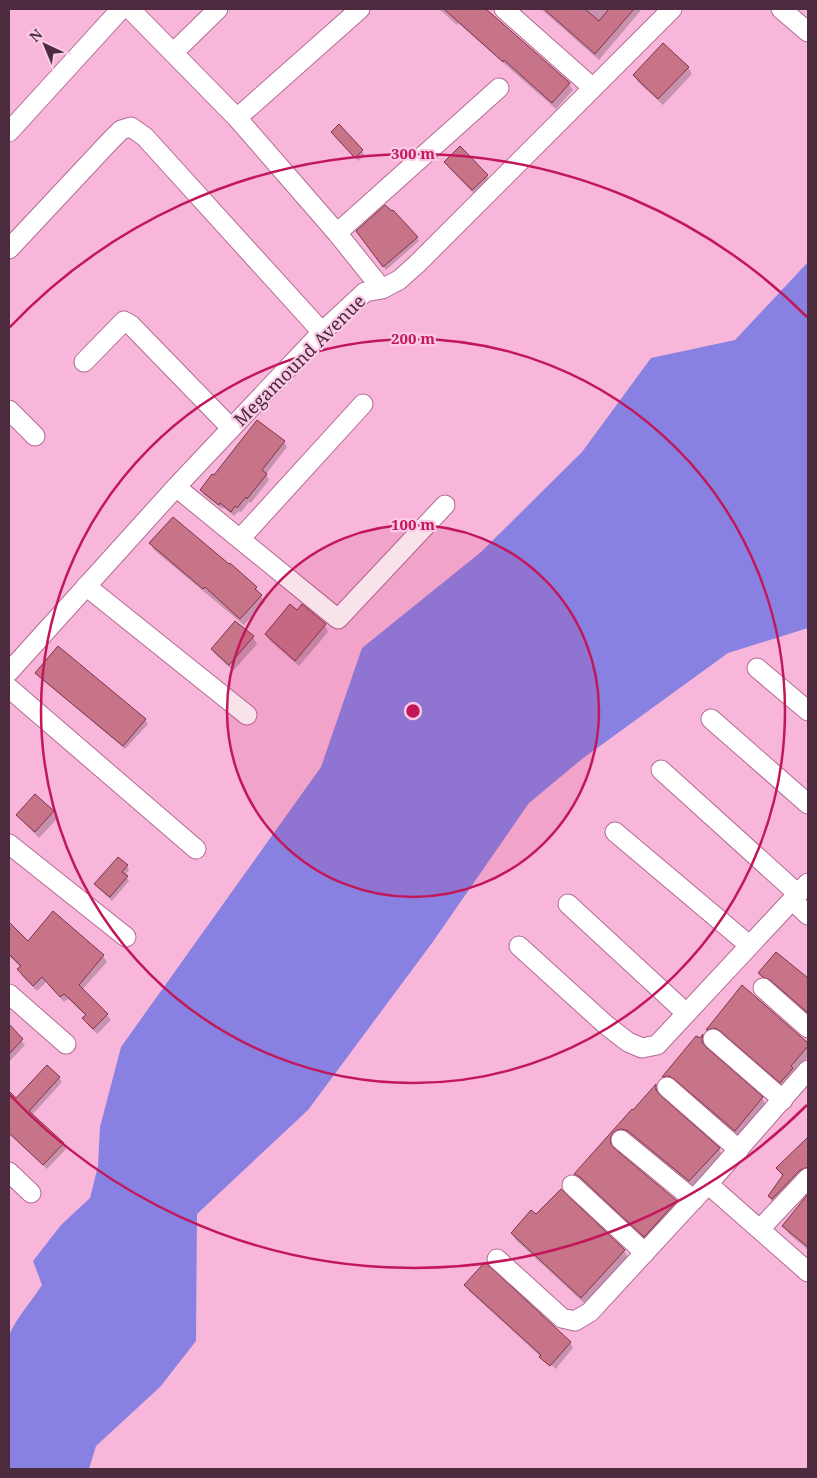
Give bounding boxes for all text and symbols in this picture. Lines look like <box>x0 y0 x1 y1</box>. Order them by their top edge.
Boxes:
north arrow <box>20 20 70 70</box>
text: N <box>25 25 46 46</box>
text: 300 m <box>391 143 435 163</box>
street label: Megamound Avenue <box>228 289 370 431</box>
text: 200 m <box>391 328 435 348</box>
text: 100 m <box>391 514 435 534</box>
centre of rings <box>404 702 422 720</box>

